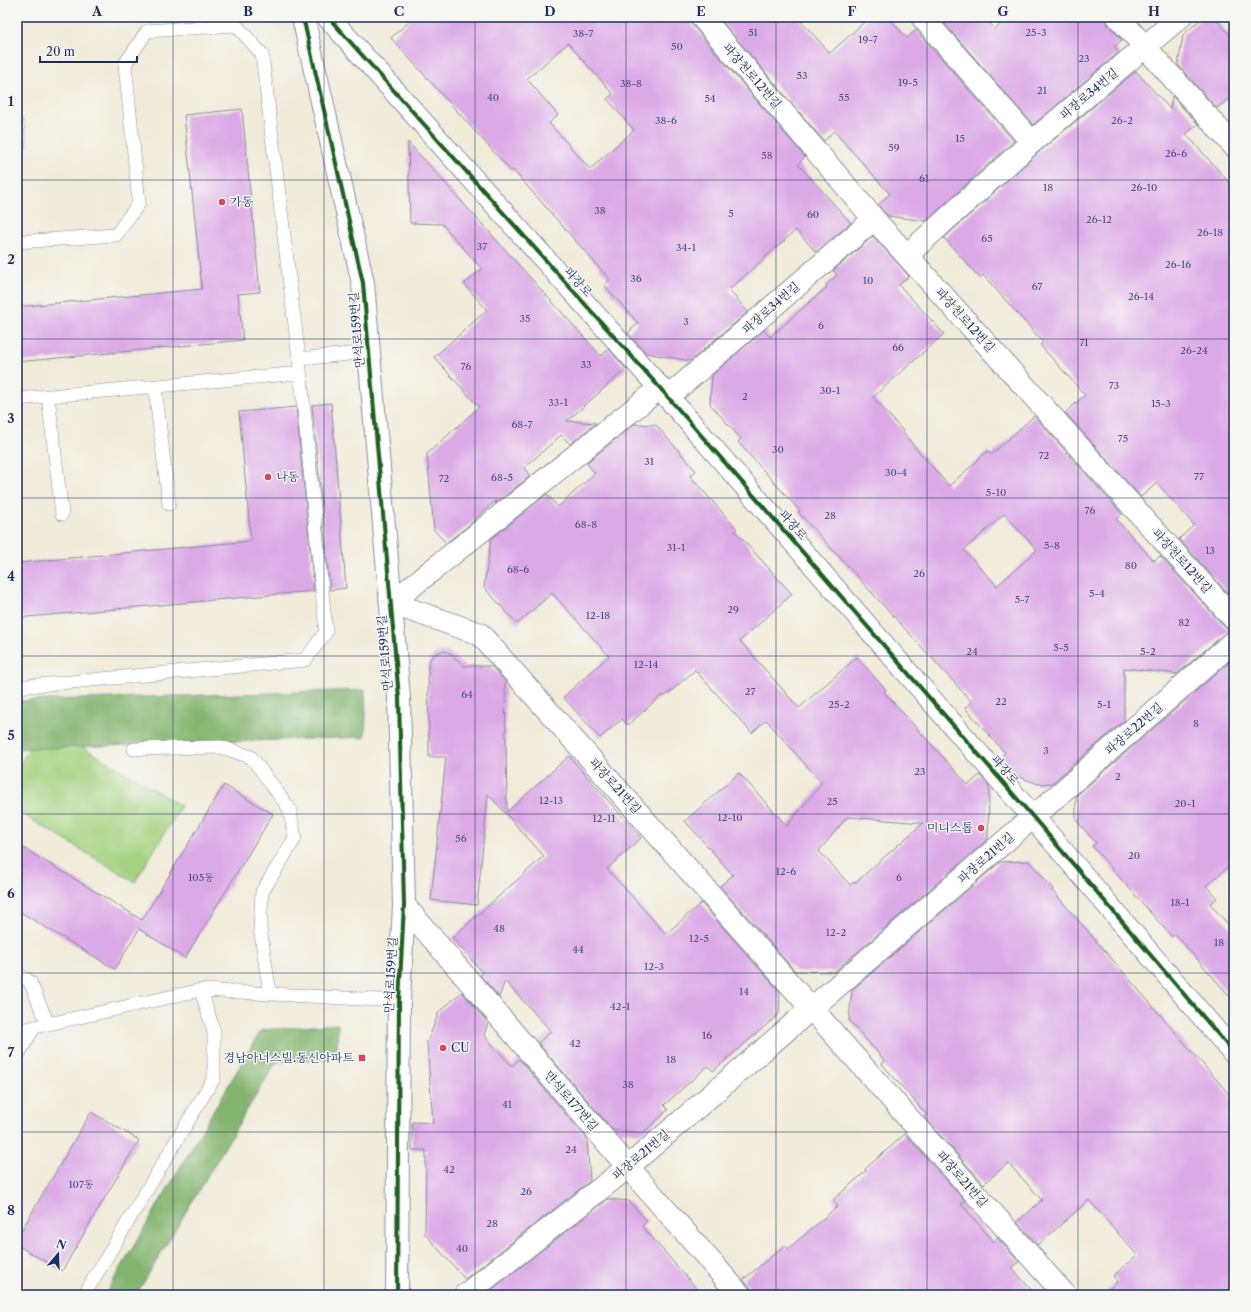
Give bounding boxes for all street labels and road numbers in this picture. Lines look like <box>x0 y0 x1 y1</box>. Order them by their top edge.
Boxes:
street label: 파장천로12번길 <box>720 40 785 111</box>
street label: 파장로34번길 <box>1056 65 1121 122</box>
street label: 파장로 <box>561 264 596 300</box>
street label: 파장로34번길 <box>739 279 803 337</box>
street label: 파장천로12번길 <box>933 284 998 355</box>
street label: 만석로159번길 <box>346 291 367 369</box>
street label: 파장로 <box>776 507 811 543</box>
street label: 파장천로12번길 <box>1150 525 1215 596</box>
street label: 만석로159번길 <box>374 614 395 692</box>
street label: 파장로22번길 <box>1102 699 1166 758</box>
street label: 파장로 <box>988 752 1023 788</box>
street label: 파장로21번길 <box>586 755 644 817</box>
street label: 파장로21번길 <box>954 829 1017 886</box>
street label: 만석로159번길 <box>381 936 400 1014</box>
street label: 만석로177번길 <box>541 1068 602 1134</box>
street label: 파장로21번길 <box>609 1126 672 1183</box>
street label: 파장로21번길 <box>934 1147 991 1210</box>

